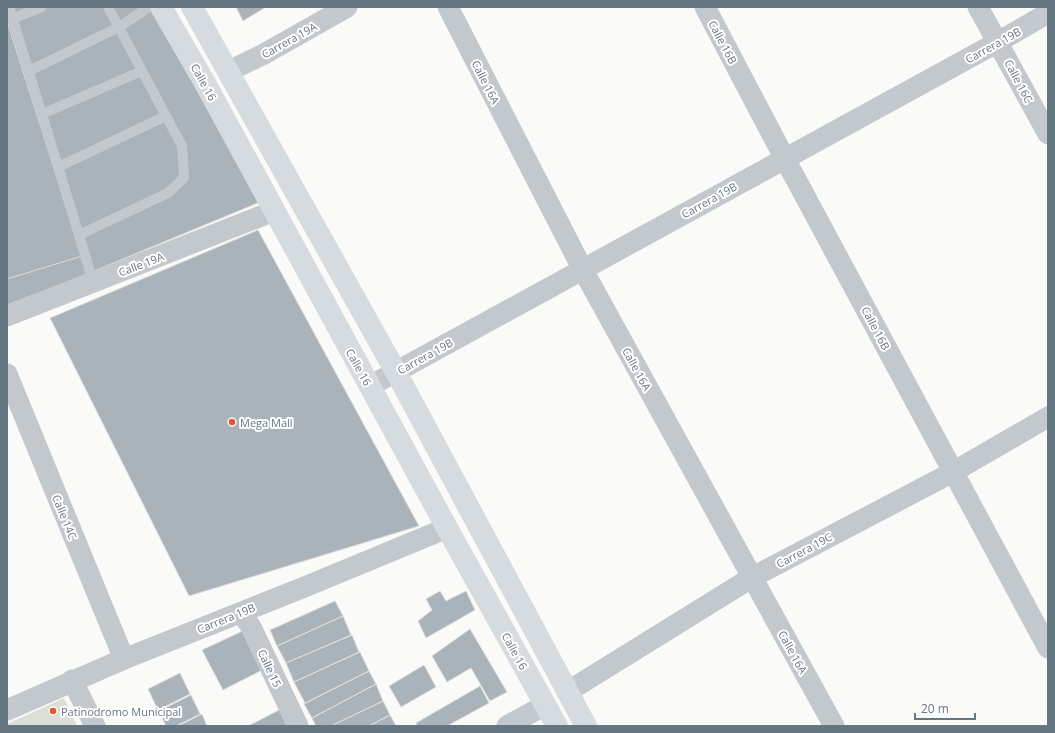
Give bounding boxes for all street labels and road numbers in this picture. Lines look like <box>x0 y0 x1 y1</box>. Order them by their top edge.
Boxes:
street label: Calle 16B <box>705 18 741 66</box>
street label: Carrera 19A <box>259 19 319 61</box>
street label: Carrera 19B <box>963 24 1023 66</box>
street label: Calle 16C <box>1001 57 1037 105</box>
street label: Calle 16A <box>469 58 503 106</box>
street label: Calle 16 <box>188 61 220 103</box>
street label: Carrera 19B <box>679 179 739 221</box>
street label: Calle 19A <box>116 249 166 279</box>
street label: Calle 16B <box>858 304 894 352</box>
street label: Carrera 19B <box>395 335 455 377</box>
street label: Calle 16A <box>619 345 655 393</box>
street label: Calle 16 <box>343 346 375 388</box>
street label: Calle 14C <box>49 492 81 542</box>
street label: Carrera 19C <box>773 529 835 571</box>
street label: Carrera 19B <box>195 600 257 636</box>
street label: Calle 16A <box>775 628 811 676</box>
street label: Calle 16 <box>499 630 531 672</box>
street label: Calle 15 <box>255 647 285 689</box>

